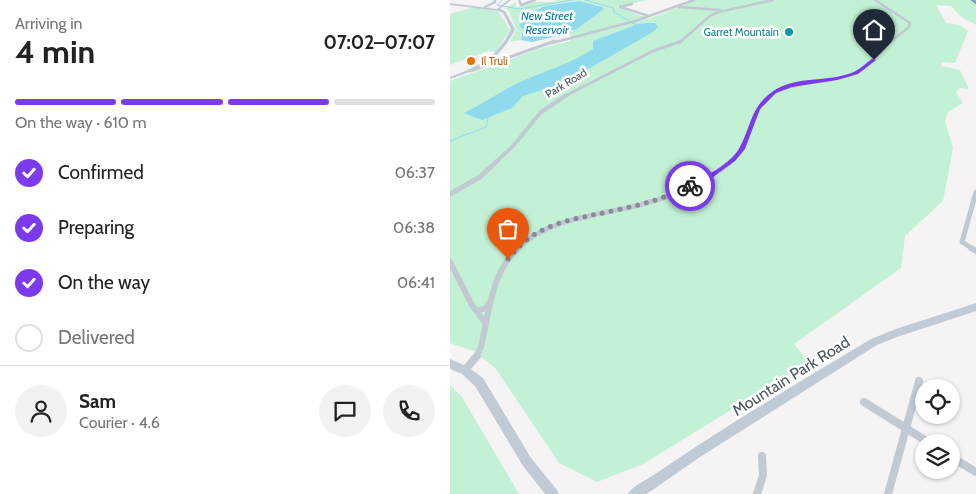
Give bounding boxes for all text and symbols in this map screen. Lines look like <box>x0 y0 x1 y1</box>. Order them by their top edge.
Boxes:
water label: New Street Reservoir <box>521 8 573 37</box>
pin <box>853 9 895 60</box>
text: Arriving in <box>15 14 82 33</box>
icon: home <box>860 16 888 44</box>
place label: Garret Mountain <box>704 25 779 39</box>
marker: Garret Mountain <box>783 26 795 38</box>
text: 07:02–07:07 <box>324 31 435 54</box>
text: 4 min <box>15 32 95 71</box>
place label: Il Truli <box>481 54 508 68</box>
marker: Il Truli <box>465 55 477 67</box>
street label: Park Road <box>543 65 589 101</box>
text: On the way · 610 m <box>15 113 147 132</box>
icon: check <box>15 159 43 187</box>
text: Confirmed <box>58 161 144 184</box>
courier <box>665 161 715 211</box>
text: 06:37 <box>395 163 435 182</box>
icon: bike <box>676 172 704 200</box>
pin <box>487 208 529 259</box>
icon: check <box>15 214 43 242</box>
icon: bag <box>494 215 522 243</box>
text: Preparing <box>58 216 134 239</box>
text: 06:38 <box>393 218 435 237</box>
icon: check <box>15 269 43 297</box>
text: On the way <box>58 271 150 294</box>
text: 06:41 <box>397 273 435 292</box>
text: Delivered <box>58 326 135 349</box>
street label: Mountain Park Road <box>729 332 853 420</box>
map controls <box>915 379 960 479</box>
button: locate <box>915 379 960 424</box>
button: person <box>15 385 67 437</box>
button: chat <box>319 385 371 437</box>
button: phone <box>383 385 435 437</box>
text: Sam <box>79 390 116 413</box>
text: Courier · 4.6 <box>79 413 160 432</box>
button: layers <box>915 434 960 479</box>

